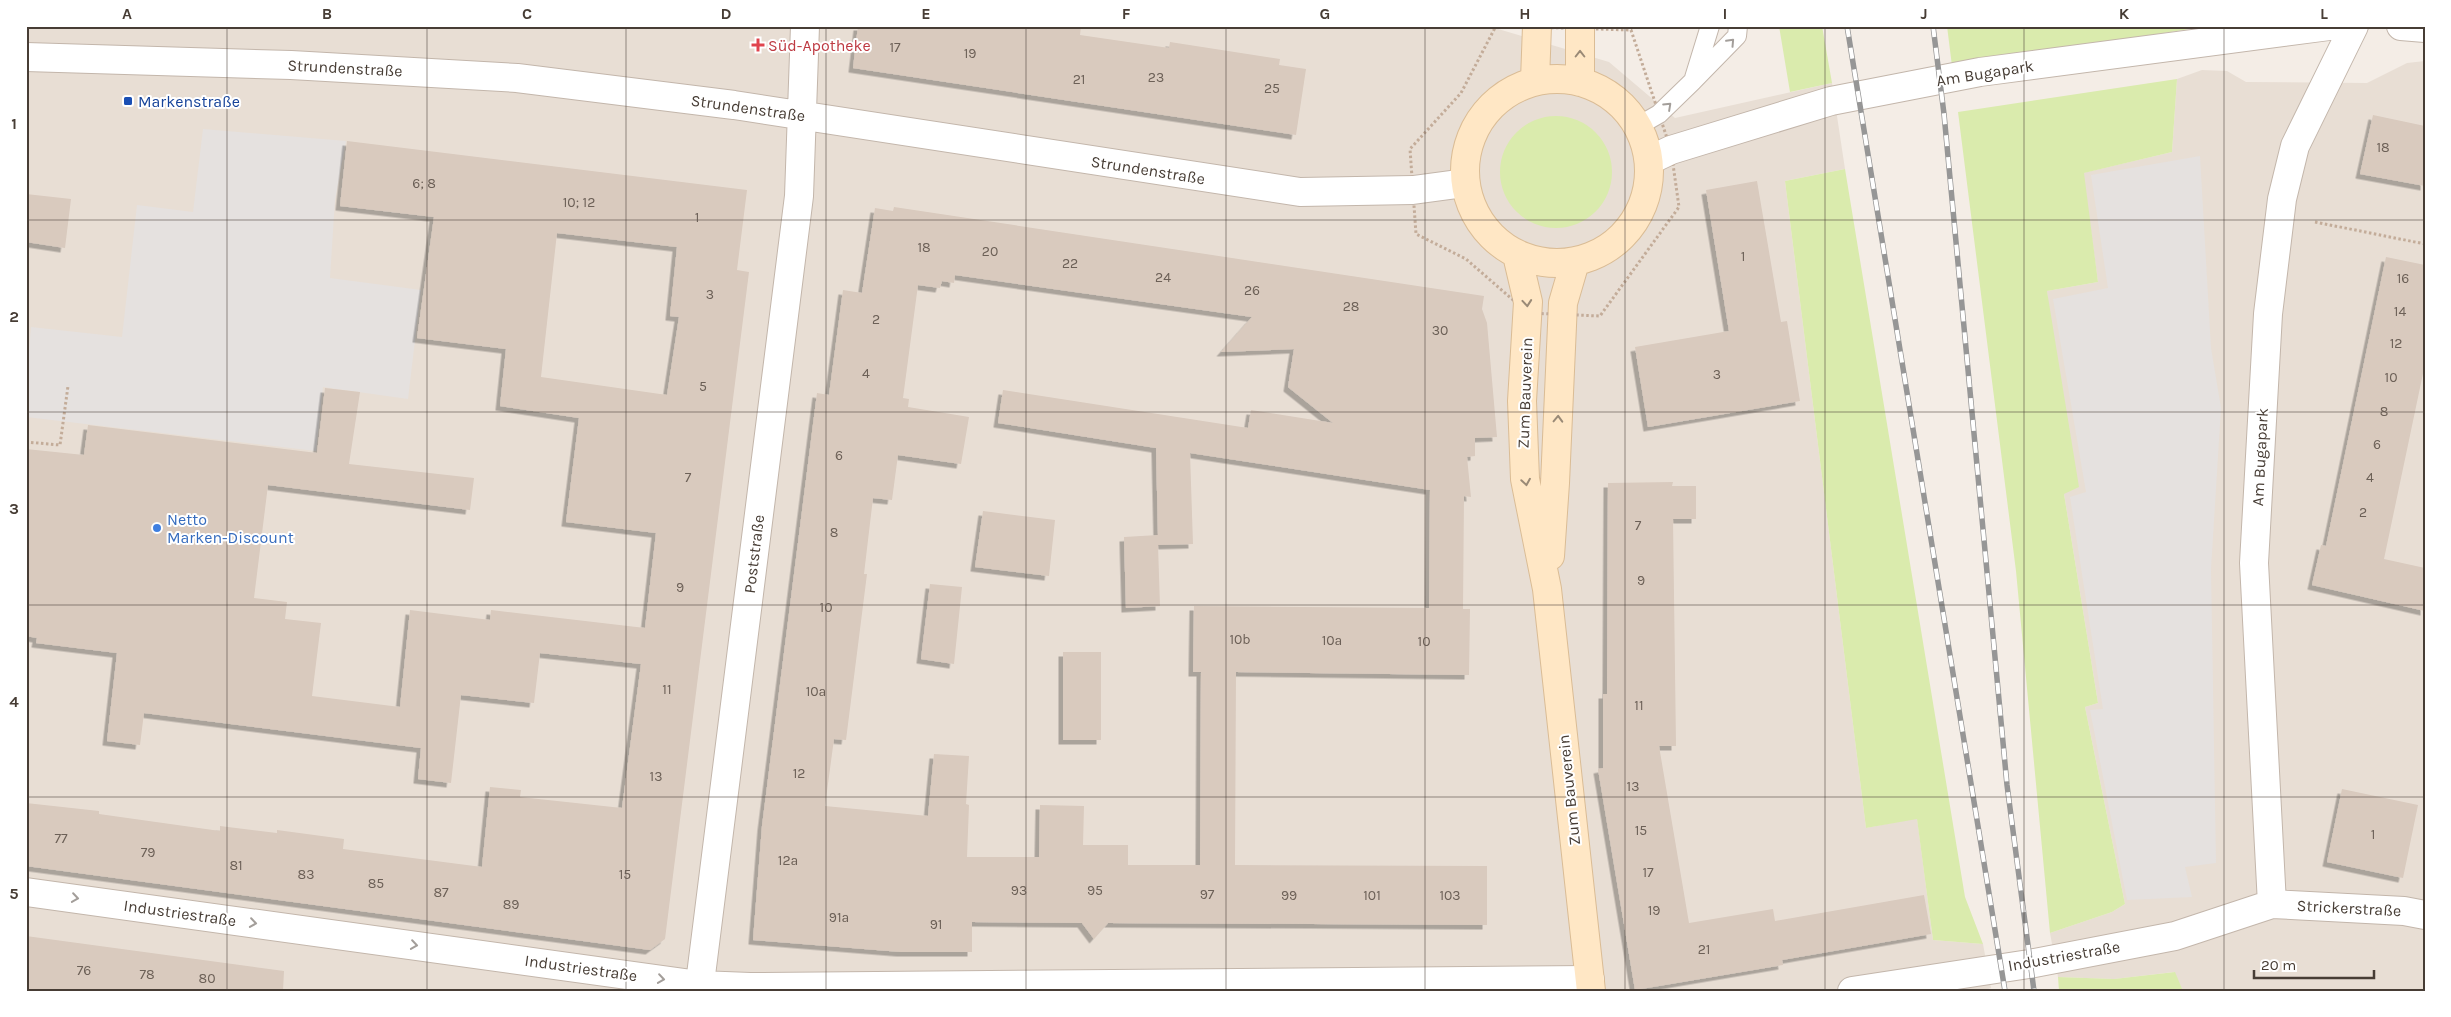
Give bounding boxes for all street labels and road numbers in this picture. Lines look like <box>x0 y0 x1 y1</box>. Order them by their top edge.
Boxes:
street label: Strundenstraße <box>287 55 403 81</box>
street label: Am Bugapark <box>1935 56 2035 90</box>
street label: Strundenstraße <box>690 91 806 125</box>
street label: Strundenstraße <box>1090 152 1206 188</box>
street label: Zum Bauverein <box>1514 337 1536 449</box>
street label: Am Bugapark <box>2248 407 2272 507</box>
street label: Poststraße <box>740 514 768 594</box>
street label: Zum Bauverein <box>1554 734 1584 846</box>
street label: Industriestraße <box>122 896 238 930</box>
street label: Strickerstraße <box>2296 896 2402 920</box>
street label: Industriestraße <box>2006 937 2122 975</box>
street label: Industriestraße <box>523 951 639 985</box>

